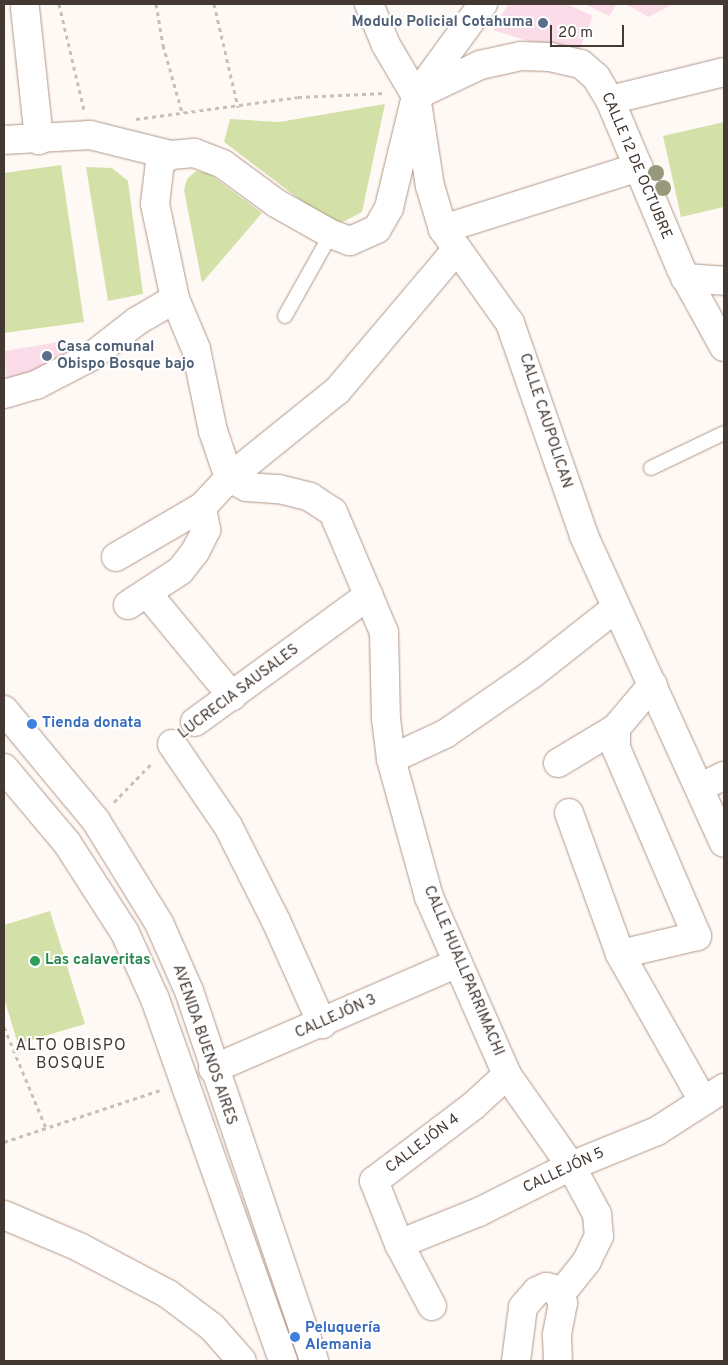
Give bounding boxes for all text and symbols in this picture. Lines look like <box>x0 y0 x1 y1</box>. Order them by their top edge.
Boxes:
place label: Modulo Policial Cotahuma <box>351 14 533 32</box>
scale bar <box>553 15 627 47</box>
marker: Modulo Policial Cotahuma <box>537 17 549 29</box>
text: 20 m <box>558 24 593 43</box>
street label: CALLE 12 DE OCTUBRE <box>597 90 675 242</box>
place label: Casa comunal Obispo Bosque bajo <box>57 338 194 373</box>
marker: Casa comunal Obispo Bosque bajo <box>41 350 53 362</box>
street label: CALLE CAUPOLICAN <box>515 351 575 491</box>
street label: LUCRECIA SAUSALES <box>175 641 303 743</box>
place label: Tienda donata <box>42 715 142 733</box>
marker: Tienda donata <box>26 718 38 730</box>
street label: CALLE HUALLPARRIMACHI <box>419 883 507 1059</box>
place label: Las calaveritas <box>45 952 151 970</box>
marker: Las calaveritas <box>29 955 41 967</box>
street label: AVENIDA BUENOS AIRES <box>168 962 240 1128</box>
street label: CALLEJÓN 3 <box>293 991 379 1043</box>
district label: ALTO OBISPO BOSQUE <box>14 1036 128 1074</box>
street label: CALLEJÓN 4 <box>383 1111 463 1177</box>
street label: CALLEJÓN 5 <box>521 1144 607 1198</box>
place label: Peluquería Alemania <box>305 1319 381 1354</box>
marker: Peluquería Alemania <box>289 1331 301 1343</box>

